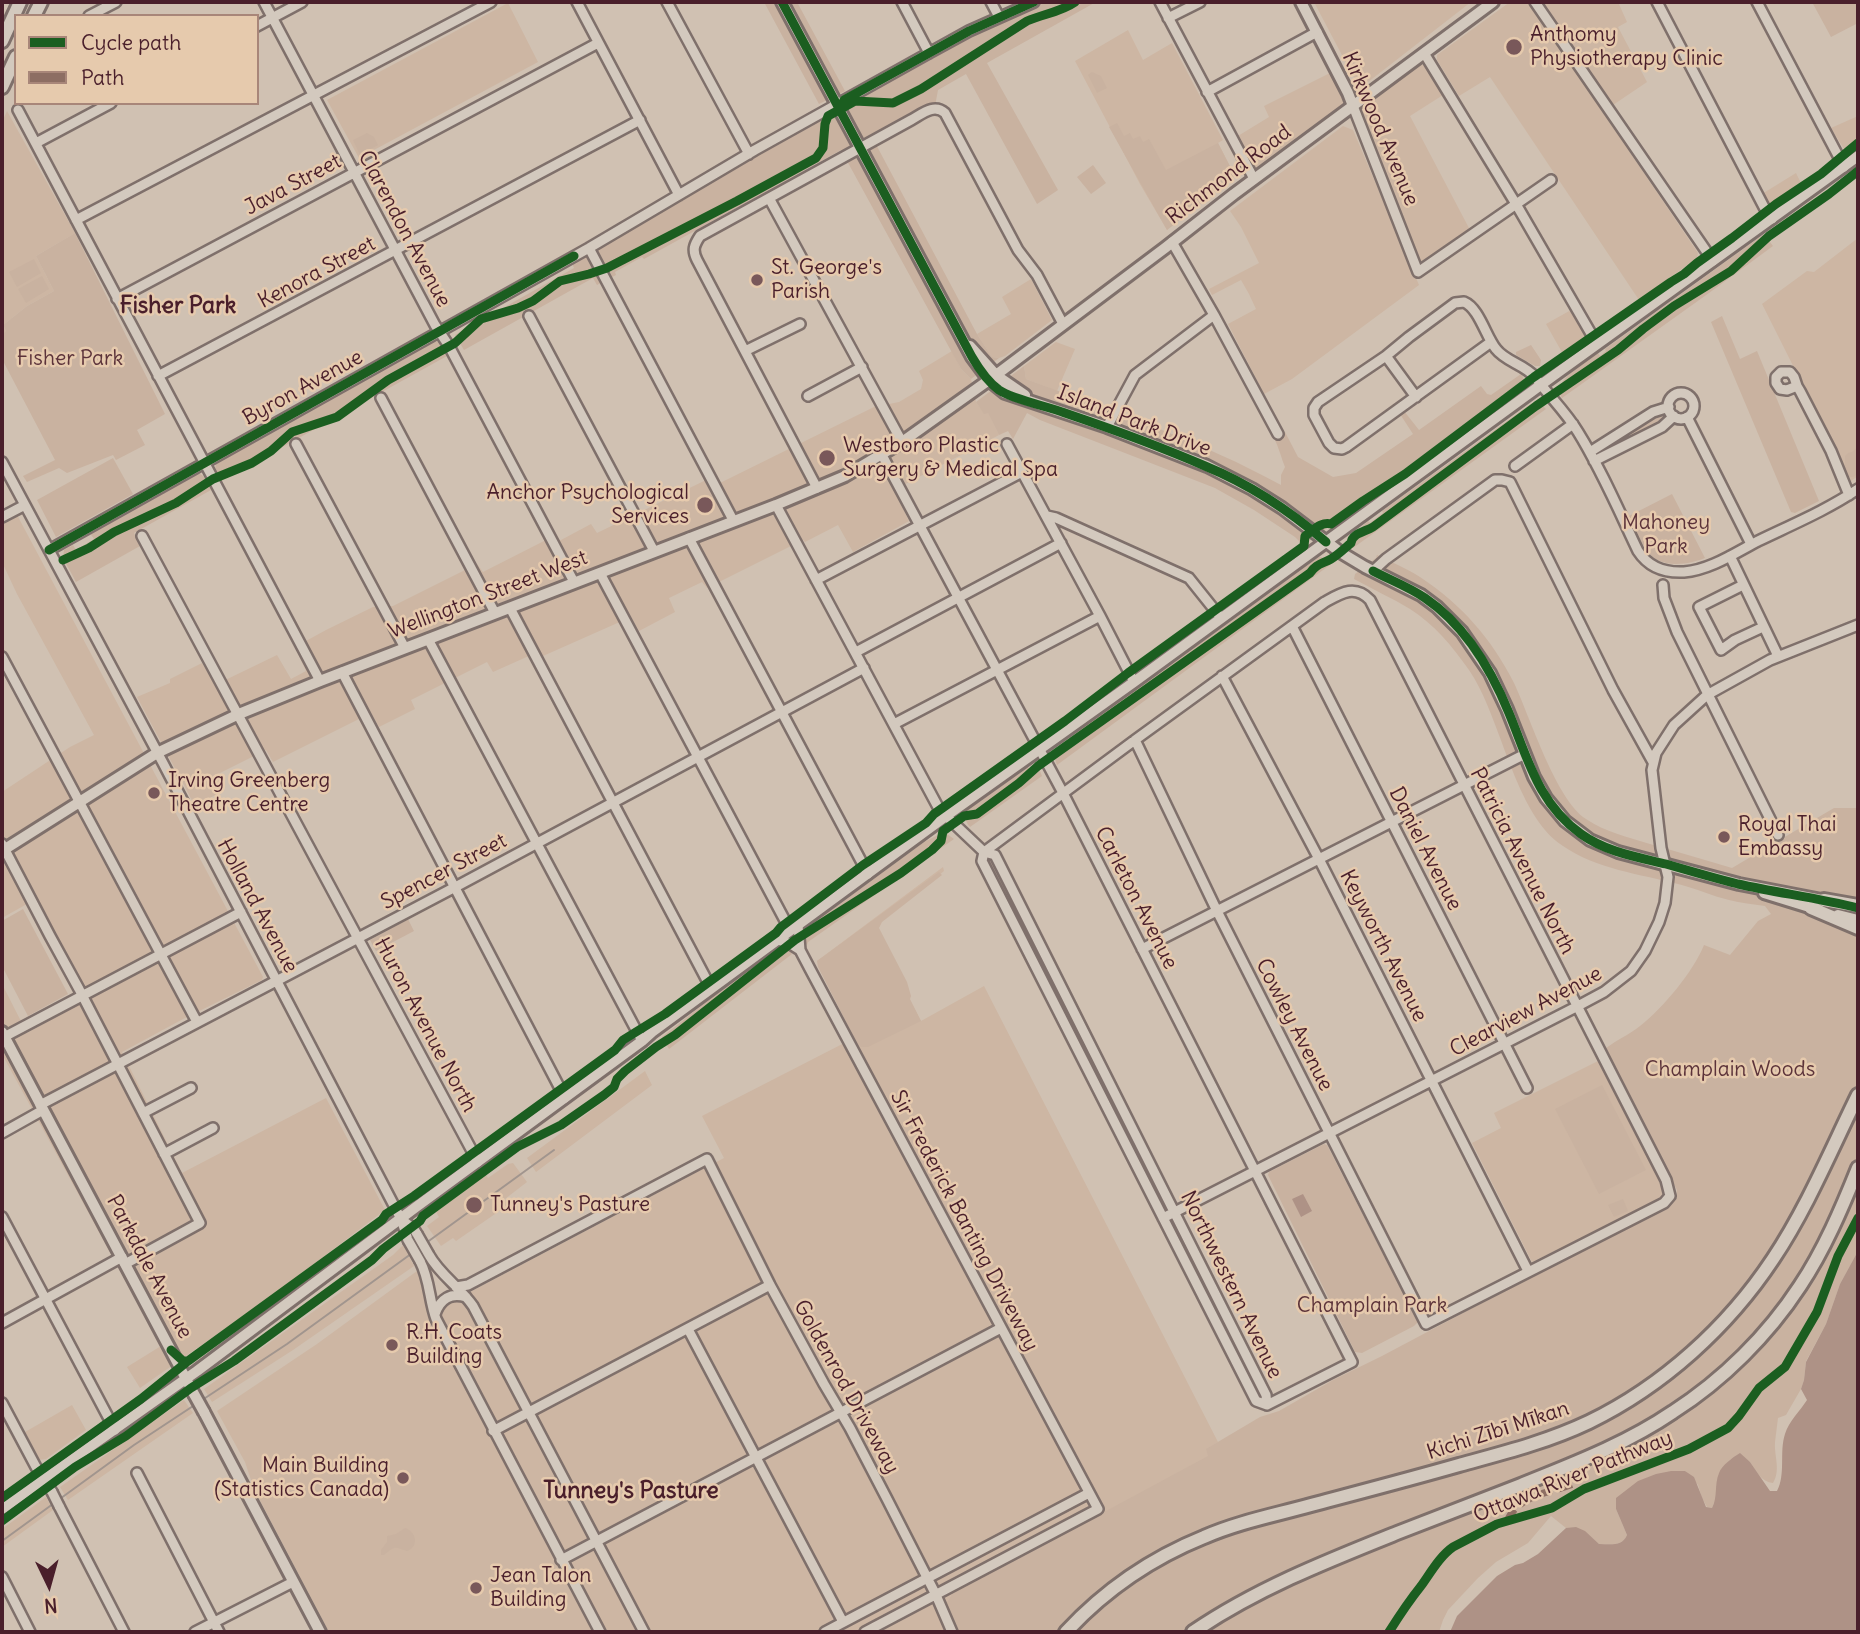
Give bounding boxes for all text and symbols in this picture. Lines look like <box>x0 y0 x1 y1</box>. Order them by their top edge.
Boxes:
legend <box>14 14 259 105</box>
place label: Anthomy Physiotherapy Clinic <box>1530 22 1723 72</box>
text: Cycle path <box>81 29 181 56</box>
marker: Anthomy Physiotherapy Clinic <box>1504 37 1524 57</box>
street label: Kirkwood Avenue <box>1336 48 1424 210</box>
text: Path <box>81 64 124 91</box>
street label: Richmond Road <box>1162 120 1296 230</box>
street label: Clarendon Avenue <box>352 146 456 312</box>
street label: Java Street <box>240 149 346 221</box>
street label: Kenora Street <box>254 232 380 314</box>
place label: St. George's Parish <box>771 255 882 305</box>
marker: St. George's Parish <box>749 272 765 288</box>
district label: Fisher Park <box>120 292 236 320</box>
street label: Byron Avenue <box>239 345 367 431</box>
park label: Fisher Park <box>17 346 123 372</box>
street label: Island Park Drive <box>1053 380 1215 462</box>
place label: Westboro Plastic Surgery & Medical Spa <box>843 433 1058 483</box>
marker: Westboro Plastic Surgery & Medical Spa <box>817 448 837 468</box>
place label: Anchor Psychological Services <box>487 480 689 530</box>
marker: Anchor Psychological Services <box>695 495 715 515</box>
park label: Mahoney Park <box>1622 510 1710 560</box>
street label: Wellington Street West <box>385 545 591 645</box>
street label: Patricia Avenue North <box>1464 763 1580 959</box>
place label: Irving Greenberg Theatre Centre <box>168 768 330 818</box>
street label: Daniel Avenue <box>1383 783 1467 915</box>
marker: Irving Greenberg Theatre Centre <box>146 785 162 801</box>
place label: Royal Thai Embassy <box>1738 812 1836 862</box>
street label: Carleton Avenue <box>1089 822 1183 974</box>
street label: Spencer Street <box>377 828 511 916</box>
marker: Royal Thai Embassy <box>1716 829 1732 845</box>
street label: Holland Avenue <box>211 835 303 977</box>
street label: Keyworth Avenue <box>1334 866 1432 1026</box>
street label: Huron Avenue North <box>368 933 482 1117</box>
street label: Cowley Avenue <box>1250 955 1338 1095</box>
street label: Clearview Avenue <box>1446 961 1606 1063</box>
park label: Champlain Woods <box>1645 1057 1815 1083</box>
street label: Sir Frederick Banting Driveway <box>884 1086 1044 1356</box>
street label: Northwestern Avenue <box>1175 1187 1287 1383</box>
street label: Parkdale Avenue <box>101 1191 197 1343</box>
place label: Tunney's Pasture <box>490 1192 650 1218</box>
marker: Tunney's Pasture <box>464 1195 484 1215</box>
park label: Champlain Park <box>1297 1293 1447 1319</box>
street label: Goldenrod Driveway <box>788 1296 904 1478</box>
place label: R.H. Coats Building <box>406 1320 502 1370</box>
marker: R.H. Coats Building <box>384 1337 400 1353</box>
street label: Kichi Zībī Mīkan <box>1424 1396 1572 1466</box>
street label: Ottawa River Pathway <box>1470 1426 1676 1528</box>
place label: Main Building (Statistics Canada) <box>214 1453 389 1503</box>
marker: Main Building (Statistics Canada) <box>395 1470 411 1486</box>
district label: Tunney's Pasture <box>543 1477 719 1505</box>
north arrow <box>14 1550 84 1620</box>
place label: Jean Talon Building <box>490 1563 591 1613</box>
marker: Jean Talon Building <box>468 1580 484 1596</box>
text: N <box>43 1593 58 1618</box>

